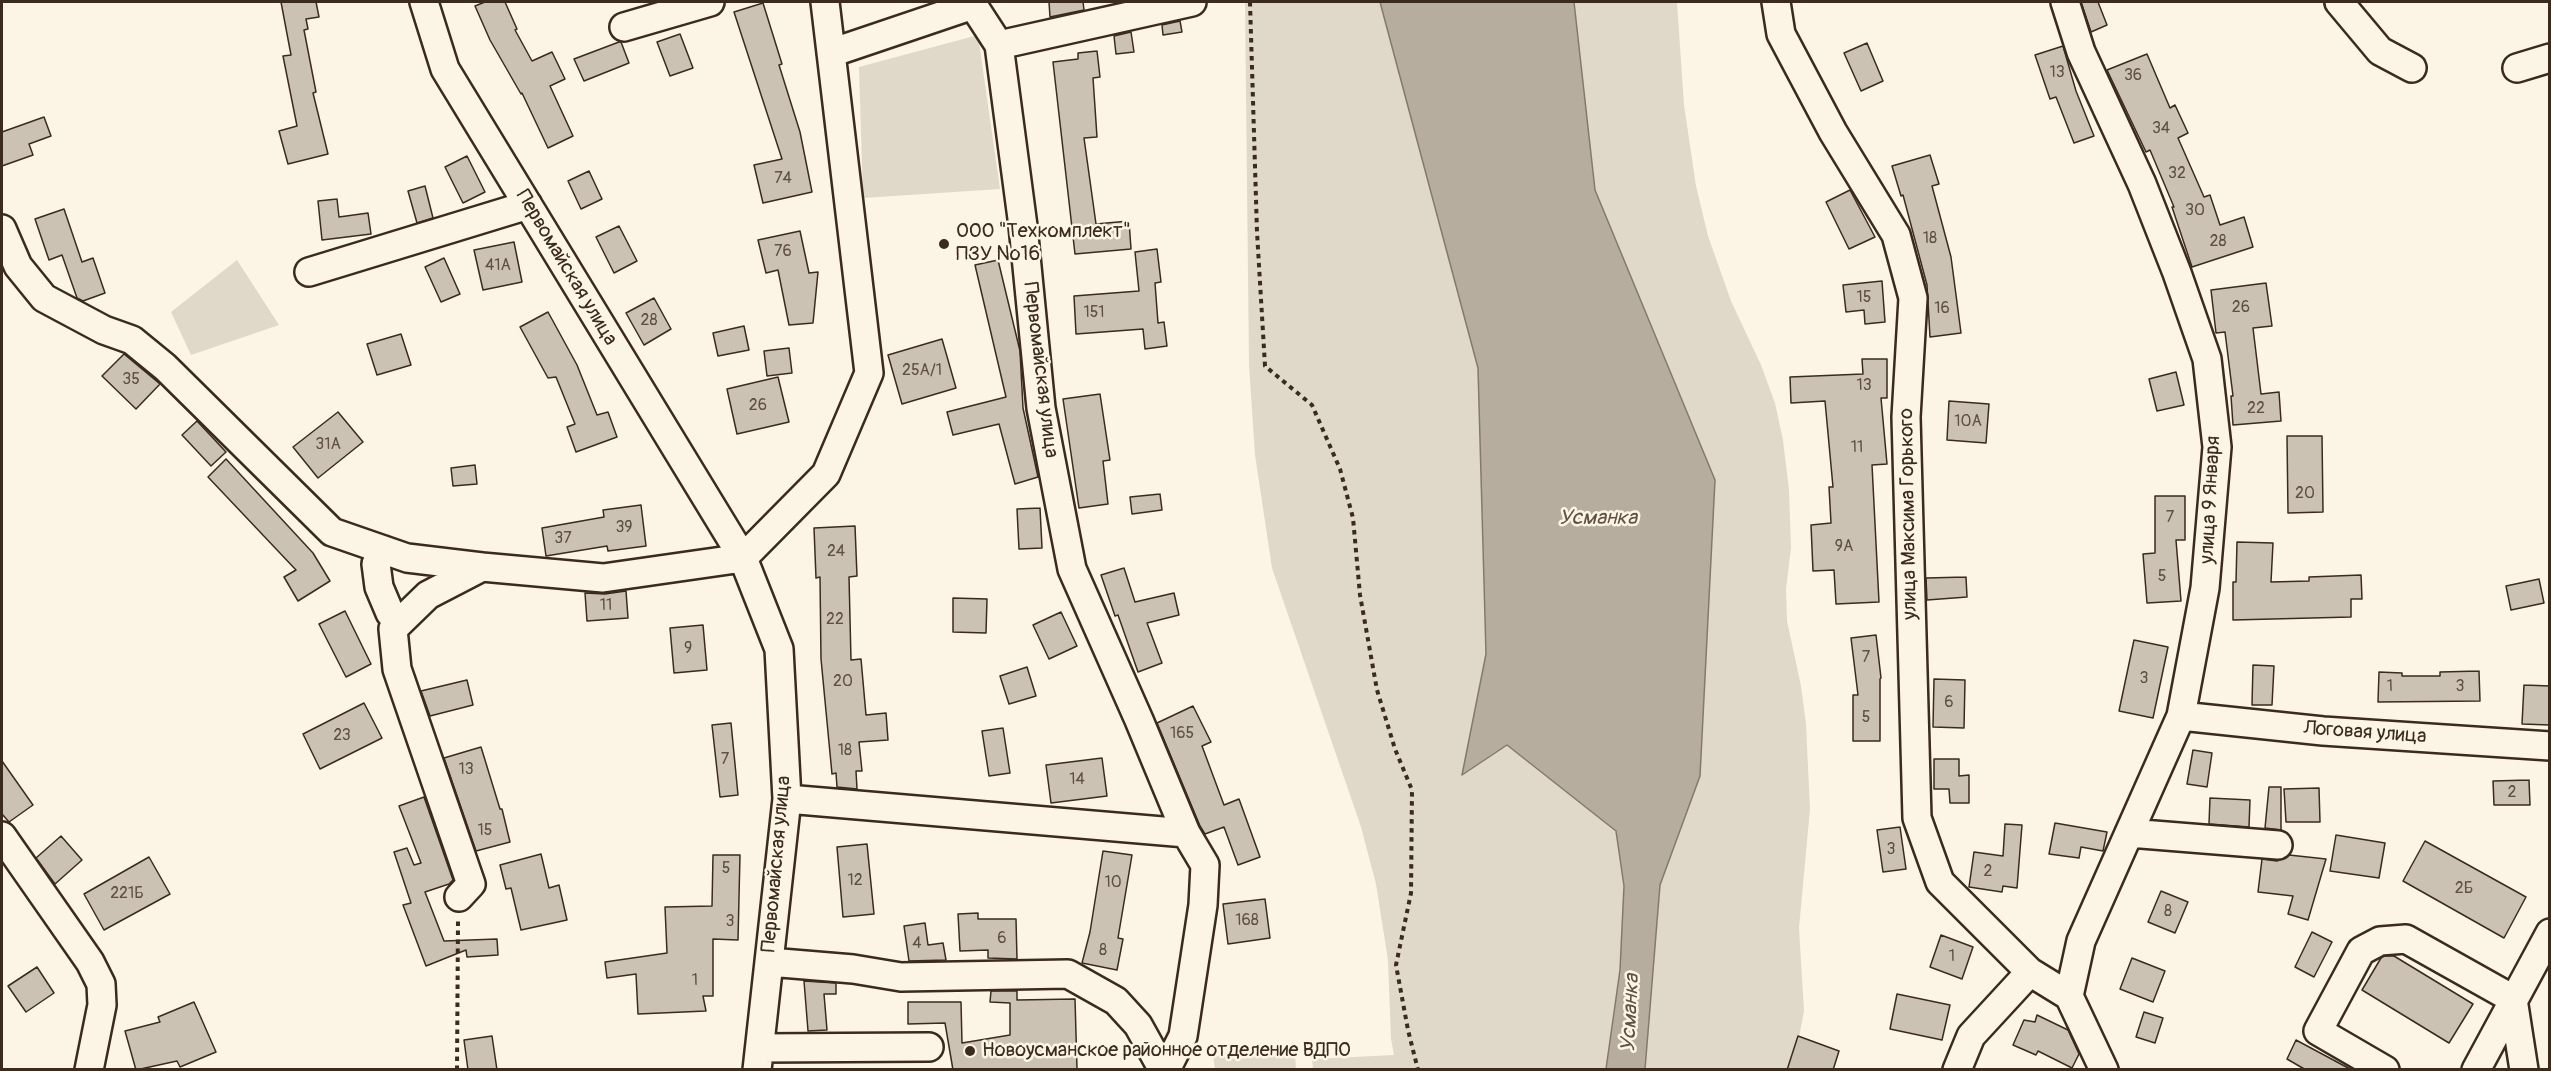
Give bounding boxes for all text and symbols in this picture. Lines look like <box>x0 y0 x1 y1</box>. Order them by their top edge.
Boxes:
house number: 13 <box>2049 63 2065 83</box>
house number: 36 <box>2124 66 2142 86</box>
house number: 34 <box>2152 119 2170 139</box>
house number: 32 <box>2168 164 2186 184</box>
house number: 74 <box>774 169 792 189</box>
street label: Первомайская улица <box>510 186 622 350</box>
house number: 30 <box>2185 201 2205 221</box>
place label: ООО "Техкомплект" ПЗУ №16 <box>956 220 1131 267</box>
house number: 18 <box>1923 229 1937 249</box>
house number: 28 <box>2209 232 2227 252</box>
marker: ООО "Техкомплект" ПЗУ №16 <box>937 237 951 251</box>
house number: 76 <box>774 242 792 262</box>
house number: 41А <box>485 256 511 276</box>
street label: Первомайская улица <box>1017 281 1063 459</box>
house number: 15 <box>1857 288 1871 308</box>
house number: 26 <box>2232 298 2250 318</box>
house number: 16 <box>1934 299 1950 319</box>
house number: 151 <box>1083 303 1105 323</box>
house number: 28 <box>640 311 658 331</box>
house number: 25А/1 <box>902 361 942 381</box>
house number: 35 <box>122 370 140 390</box>
house number: 13 <box>1856 376 1872 396</box>
house number: 26 <box>749 396 767 416</box>
house number: 22 <box>2247 399 2265 419</box>
street label: улица Максима Горького <box>1895 408 1923 620</box>
house number: 10А <box>1954 412 1982 432</box>
house number: 31А <box>315 435 341 455</box>
street label: улица 9 Января <box>2196 435 2226 565</box>
house number: 11 <box>1851 438 1863 458</box>
house number: 20 <box>2295 484 2315 504</box>
water label: Усманка <box>1559 506 1637 532</box>
house number: 7 <box>2166 508 2174 528</box>
house number: 39 <box>615 518 633 538</box>
house number: 37 <box>554 529 572 549</box>
house number: 9А <box>1835 537 1853 557</box>
house number: 24 <box>827 542 845 562</box>
house number: 5 <box>2158 567 2166 587</box>
house number: 11 <box>600 596 612 616</box>
house number: 22 <box>826 610 844 630</box>
house number: 9 <box>684 639 692 659</box>
house number: 7 <box>1862 648 1870 668</box>
house number: 3 <box>2140 669 2148 689</box>
house number: 20 <box>833 672 853 692</box>
house number: 1 <box>2387 677 2393 697</box>
house number: 3 <box>2456 677 2464 697</box>
house number: 6 <box>1944 693 1954 713</box>
house number: 5 <box>1862 708 1870 728</box>
street label: Логовая улица <box>2303 717 2427 749</box>
house number: 165 <box>1170 724 1194 744</box>
house number: 23 <box>333 726 351 746</box>
house number: 18 <box>838 741 852 761</box>
house number: 7 <box>721 750 729 770</box>
house number: 13 <box>458 760 474 780</box>
house number: 14 <box>1069 770 1085 790</box>
street label: Первомайская улица <box>757 775 797 953</box>
house number: 2 <box>2508 783 2516 803</box>
house number: 15 <box>478 821 492 841</box>
house number: 3 <box>1887 840 1895 860</box>
house number: 5 <box>722 859 730 879</box>
house number: 2 <box>1984 862 1992 882</box>
house number: 12 <box>847 871 863 891</box>
house number: 10 <box>1104 873 1122 893</box>
house number: 2Б <box>2455 879 2473 899</box>
house number: 221Б <box>110 884 144 904</box>
house number: 8 <box>2164 902 2172 922</box>
house number: 168 <box>1235 911 1259 931</box>
house number: 3 <box>726 912 734 932</box>
house number: 6 <box>997 929 1007 949</box>
house number: 4 <box>912 934 922 954</box>
house number: 8 <box>1099 941 1107 961</box>
house number: 1 <box>1949 947 1955 967</box>
house number: 1 <box>692 971 698 991</box>
water label: Усманка <box>1616 973 1646 1053</box>
place label: Новоусманское районное отделение ВДПО <box>982 1039 1351 1063</box>
marker: Новоусманское районное отделение ВДПО <box>963 1044 977 1058</box>

